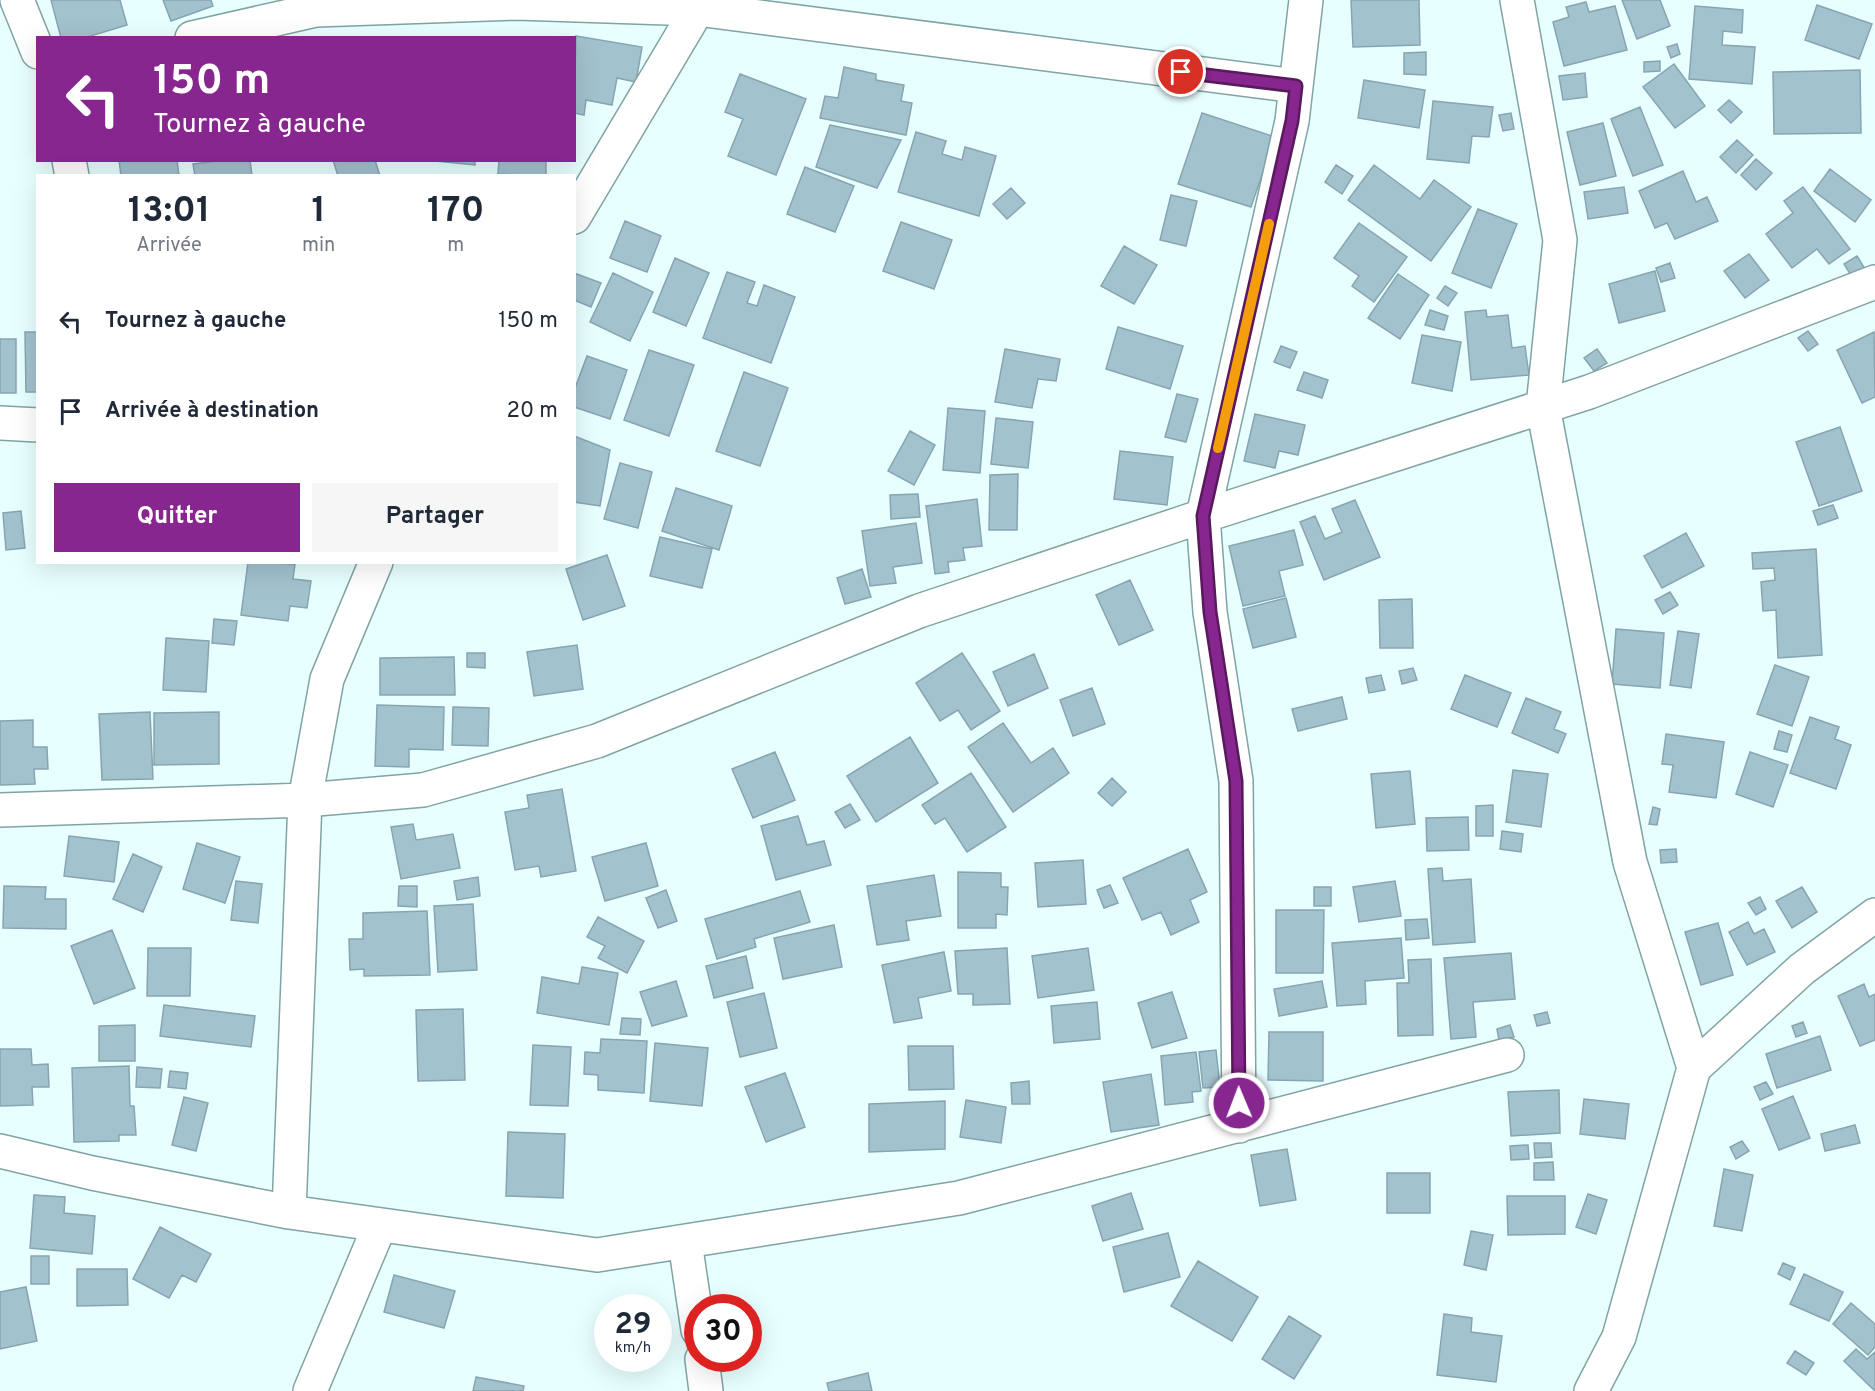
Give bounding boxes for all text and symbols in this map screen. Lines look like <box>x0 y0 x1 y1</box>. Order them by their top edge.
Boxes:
pin <box>1155 46 1206 97</box>
icon: arrive <box>1164 55 1197 88</box>
text: 150 m <box>153 56 270 109</box>
icon: left <box>54 60 132 138</box>
text: Tournez à gauche <box>153 108 366 142</box>
text: 13:01 <box>128 189 210 235</box>
text: 1 <box>312 189 326 235</box>
text: 170 <box>427 189 484 235</box>
text: Arrivée <box>136 233 202 259</box>
text: min <box>302 233 335 259</box>
text: m <box>447 233 464 259</box>
icon: left <box>54 305 87 338</box>
text: Tournez à gauche <box>105 308 286 335</box>
text: 150 m <box>498 308 558 335</box>
icon: arrive <box>54 395 87 428</box>
text: Arrivée à destination <box>105 398 319 425</box>
text: 20 m <box>507 398 558 425</box>
button: Quitter <box>54 483 300 552</box>
button: Partager <box>312 483 558 552</box>
position arrow <box>1207 1071 1271 1135</box>
speed limit sign: 30 <box>684 1294 762 1372</box>
text: 29 <box>615 1307 651 1344</box>
text: km/h <box>615 1339 651 1358</box>

